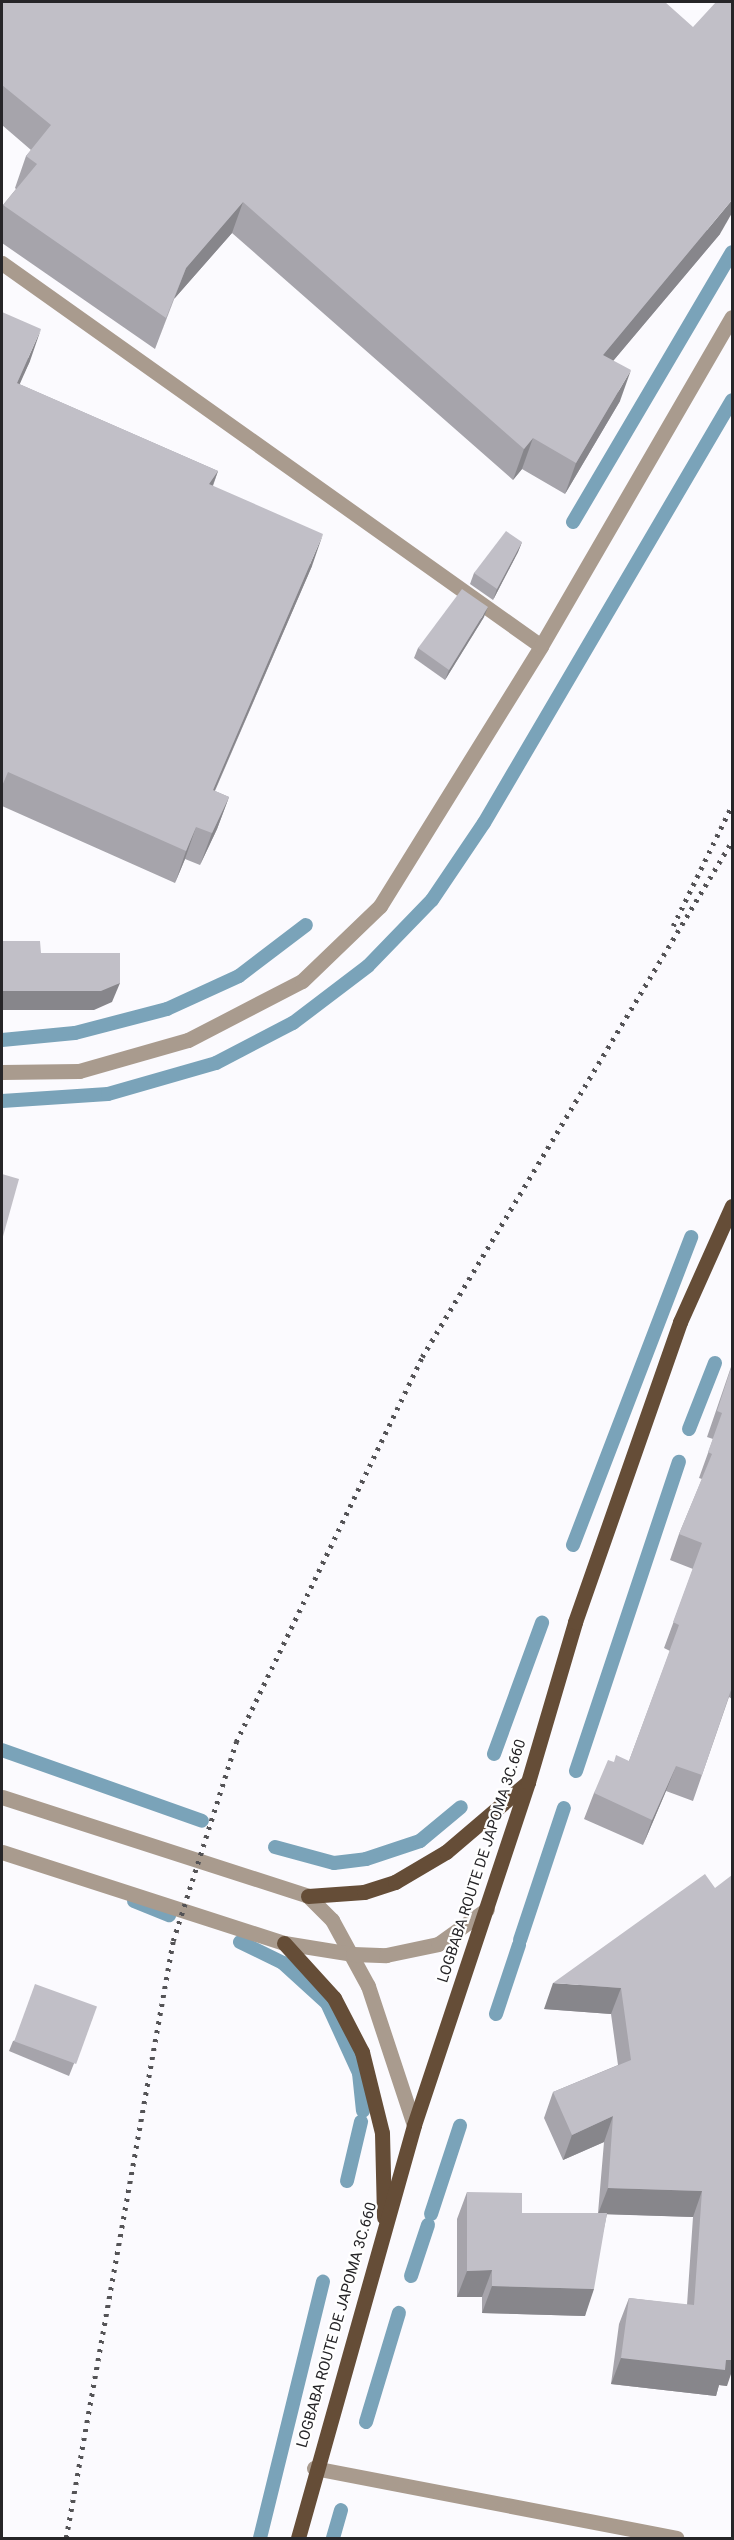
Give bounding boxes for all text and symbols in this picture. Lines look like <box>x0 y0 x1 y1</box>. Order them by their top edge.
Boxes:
street label: LOGBABA ROUTE DE JAPOMA 3C.660 <box>434 1737 530 1985</box>
street label: LOGBABA ROUTE DE JAPOMA 3C.660 <box>293 2200 381 2450</box>

